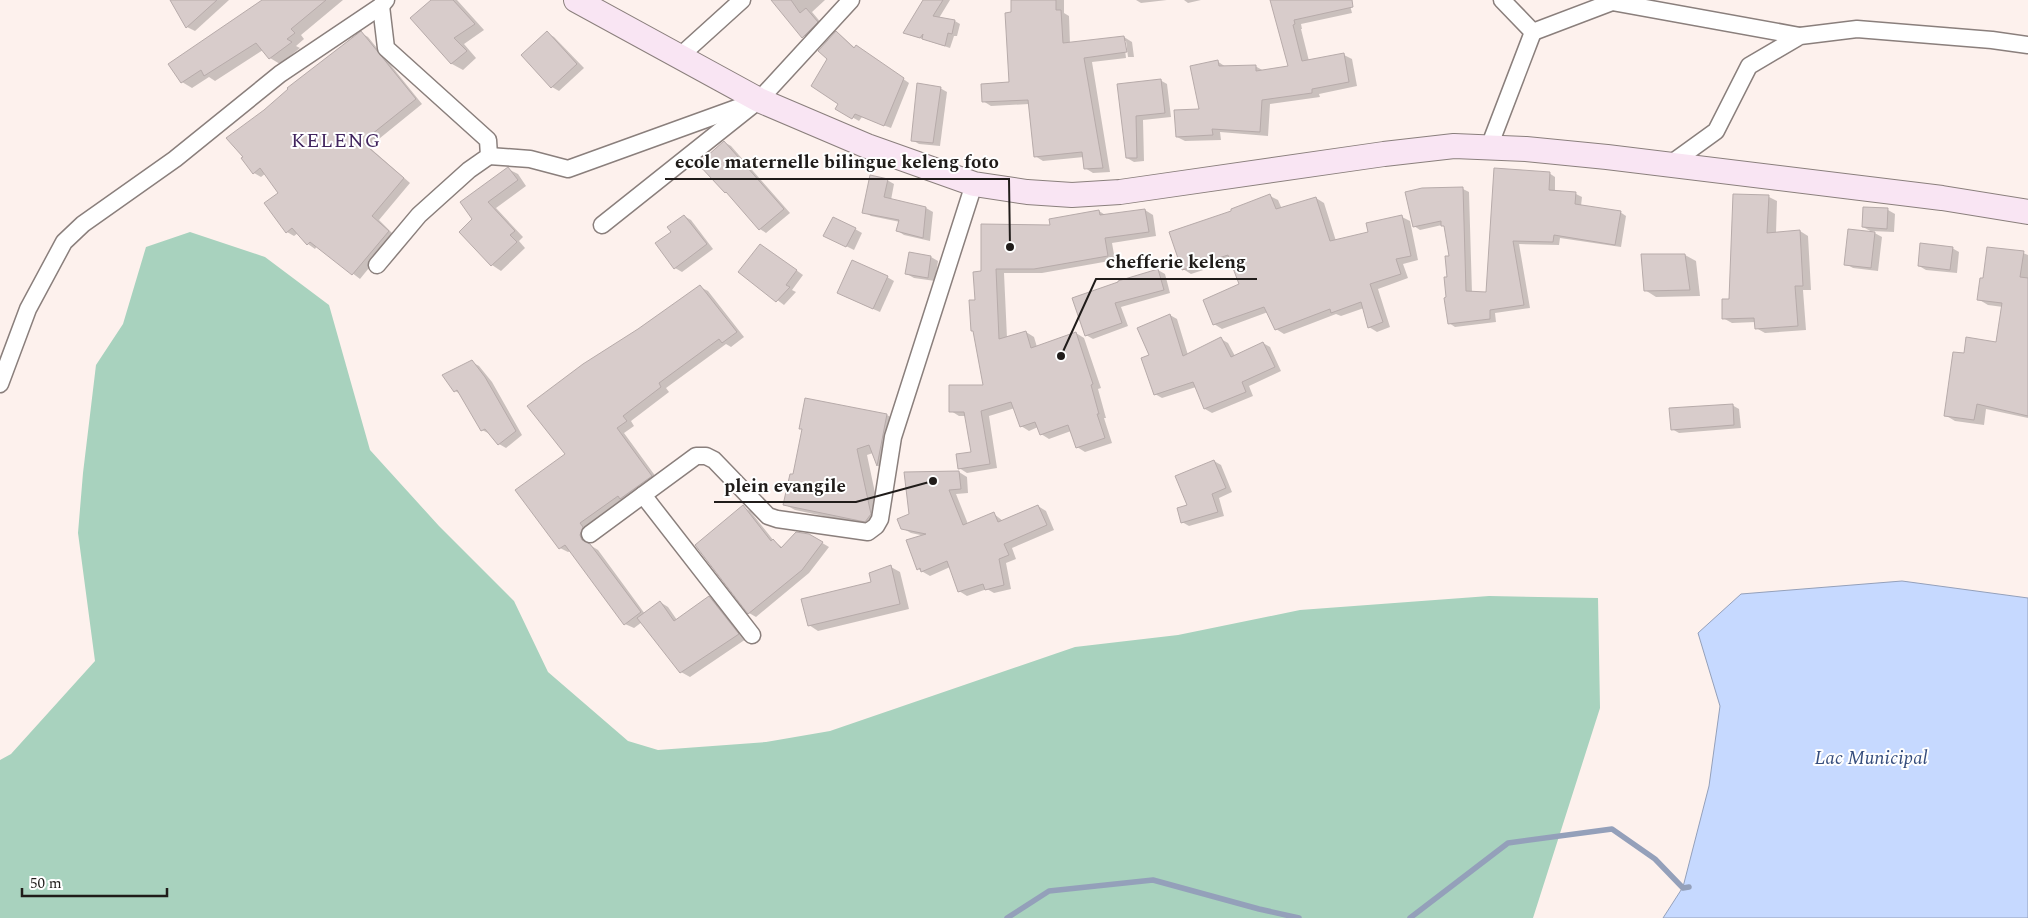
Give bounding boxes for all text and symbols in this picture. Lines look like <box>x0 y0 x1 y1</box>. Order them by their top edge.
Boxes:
district label: KELENG <box>291 126 381 156</box>
callout: ecole maternelle bilingue keleng foto <box>665 145 1009 179</box>
text: ecole maternelle bilingue keleng foto <box>675 148 999 177</box>
callout: chefferie keleng <box>1096 245 1257 279</box>
text: chefferie keleng <box>1106 248 1246 277</box>
callout: plein evangile <box>714 468 856 502</box>
text: plein evangile <box>724 472 846 501</box>
water label: Lac Municipal <box>1814 744 1928 773</box>
scale bar <box>22 866 168 898</box>
text: 50 m <box>30 872 62 895</box>

